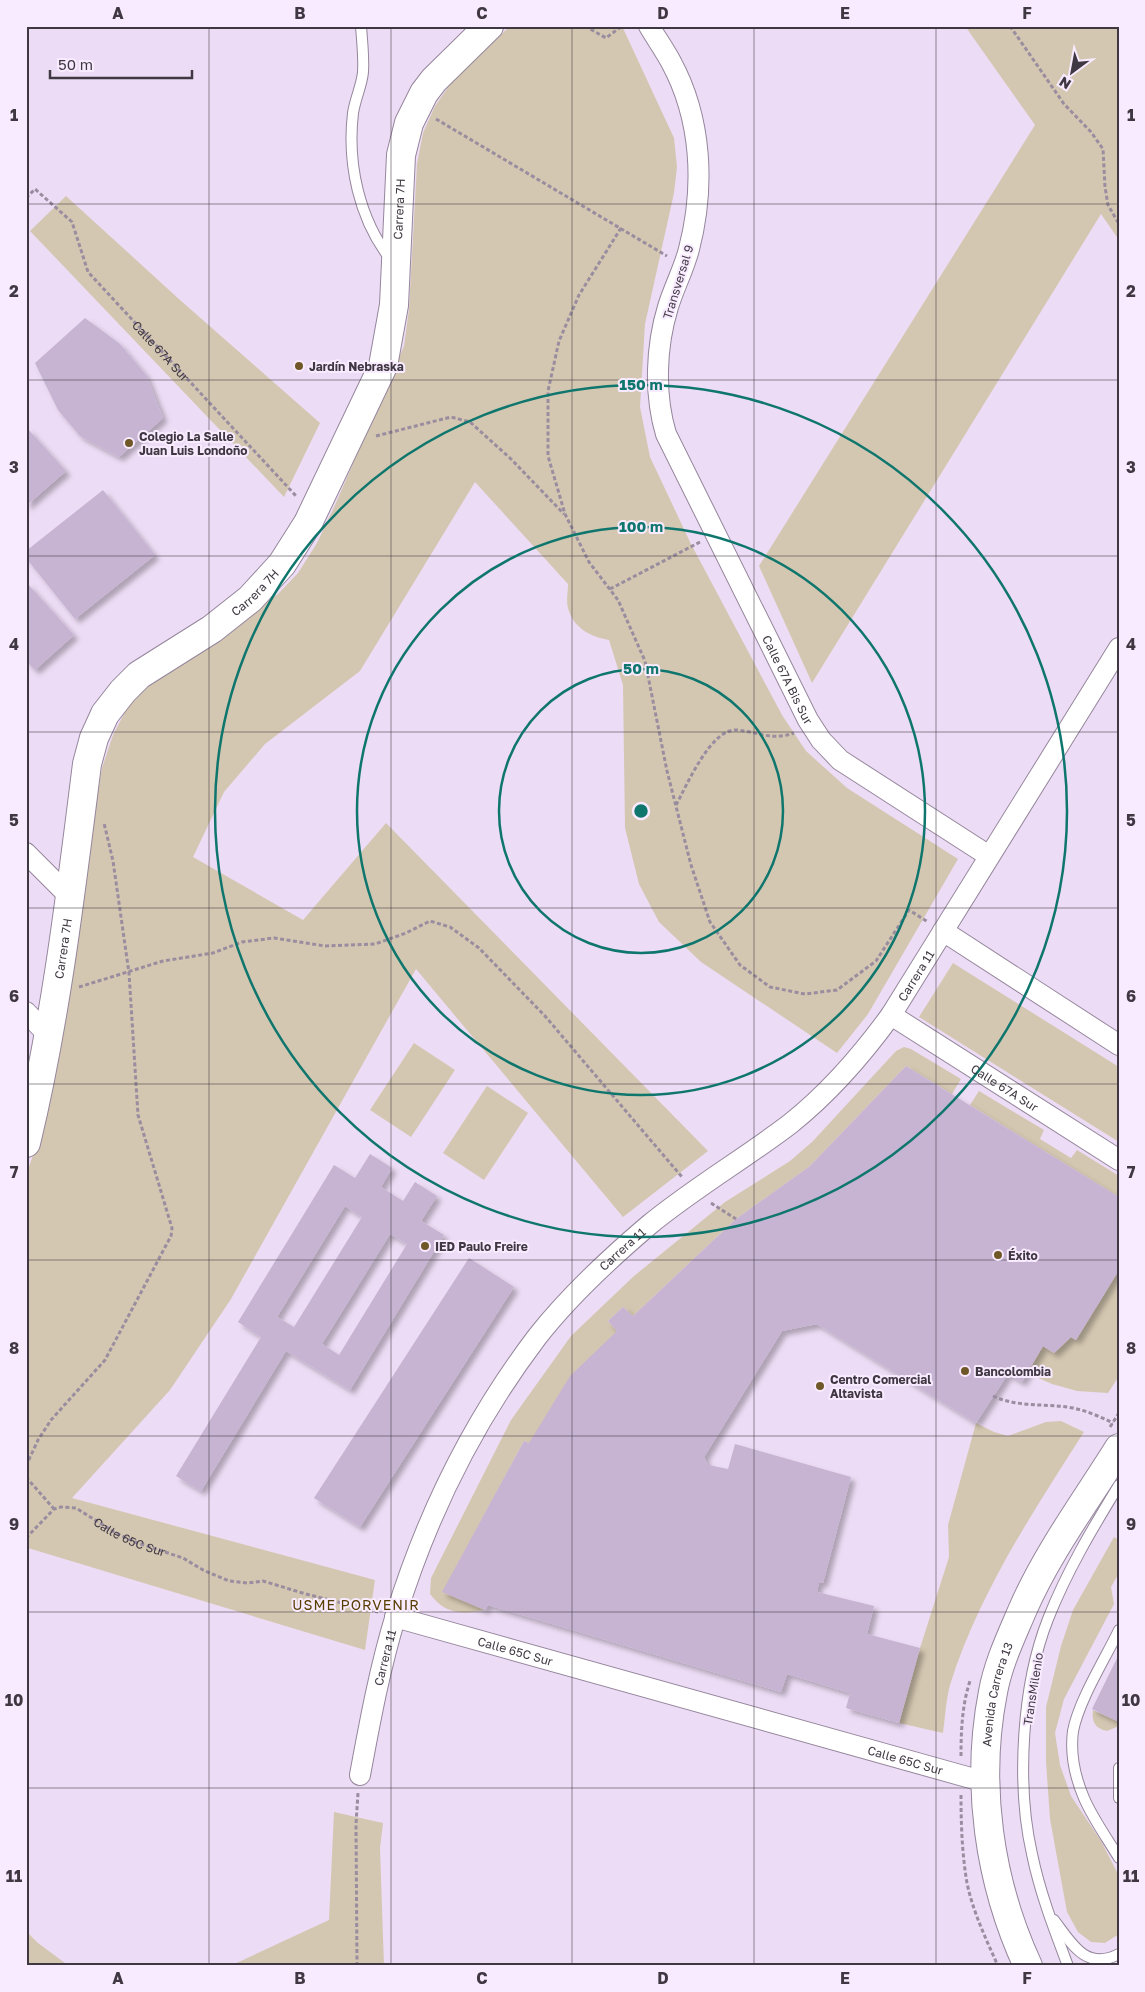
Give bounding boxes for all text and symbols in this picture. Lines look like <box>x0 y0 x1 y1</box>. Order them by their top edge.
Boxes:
text: A <box>112 3 124 23</box>
text: B <box>294 3 306 23</box>
text: C <box>476 3 488 23</box>
text: D <box>657 3 669 23</box>
text: E <box>840 3 850 23</box>
text: F <box>1022 3 1032 23</box>
scale bar <box>50 48 192 80</box>
north arrow <box>1048 48 1098 98</box>
text: 50 m <box>58 55 93 73</box>
text: N <box>1056 73 1074 93</box>
text: 1 <box>10 105 18 125</box>
text: 1 <box>1127 105 1135 125</box>
street label: Carrera 7H <box>390 178 407 240</box>
street label: Transversal 9 <box>660 243 696 321</box>
text: 2 <box>9 281 19 301</box>
text: 2 <box>1126 281 1136 301</box>
street label: Calle 67A Sur <box>129 317 193 384</box>
place label: Jardín Nebraska <box>309 359 404 374</box>
marker: Jardín Nebraska <box>293 360 305 372</box>
text: 150 m <box>619 375 663 393</box>
place label: Colegio La Salle Juan Luis Londoño <box>139 429 247 458</box>
marker: Colegio La Salle Juan Luis Londoño <box>123 437 135 449</box>
text: 3 <box>9 457 19 477</box>
text: 3 <box>1126 457 1136 477</box>
text: 100 m <box>619 517 663 535</box>
street label: Carrera 7H <box>228 565 282 619</box>
street label: Calle 67A Bis Sur <box>760 633 816 727</box>
text: 4 <box>9 634 19 654</box>
text: 4 <box>1126 634 1136 654</box>
text: 50 m <box>623 659 659 677</box>
centre of rings <box>632 802 650 820</box>
text: 5 <box>9 810 19 830</box>
text: 5 <box>1126 810 1136 830</box>
street label: Carrera 7H <box>51 917 74 980</box>
street label: Carrera 11 <box>894 947 937 1004</box>
text: 6 <box>9 986 19 1006</box>
text: 6 <box>1126 986 1136 1006</box>
street label: Calle 67A Sur <box>968 1060 1042 1115</box>
text: 7 <box>10 1162 19 1182</box>
text: 7 <box>1127 1162 1136 1182</box>
street label: Carrera 11 <box>596 1224 648 1273</box>
place label: IED Paulo Freire <box>435 1239 528 1254</box>
marker: IED Paulo Freire <box>419 1240 431 1252</box>
place label: Éxito <box>1008 1248 1038 1263</box>
marker: Éxito <box>992 1249 1004 1261</box>
text: 8 <box>9 1338 19 1358</box>
text: 8 <box>1126 1338 1136 1358</box>
place label: Bancolombia <box>975 1364 1051 1379</box>
marker: Bancolombia <box>959 1365 971 1377</box>
place label: Centro Comercial Altavista <box>830 1372 931 1401</box>
marker: Centro Comercial Altavista <box>814 1380 826 1392</box>
text: 9 <box>9 1514 19 1534</box>
street label: Calle 65C Sur <box>91 1514 168 1559</box>
text: 9 <box>1126 1514 1136 1534</box>
district label: USME PORVENIR <box>292 1596 420 1613</box>
street label: Carrera 11 <box>370 1628 399 1687</box>
street label: Calle 65C Sur <box>476 1633 555 1668</box>
street label: Avenida Carrera 13 <box>979 1640 1015 1747</box>
street label: TransMilenio <box>1020 1652 1046 1726</box>
text: 10 <box>5 1690 23 1710</box>
text: 10 <box>1122 1690 1140 1710</box>
street label: Calle 65C Sur <box>866 1742 945 1777</box>
text: 11 <box>6 1866 22 1886</box>
text: 11 <box>1123 1866 1139 1886</box>
text: A <box>112 1968 124 1988</box>
text: B <box>294 1968 306 1988</box>
text: C <box>476 1968 488 1988</box>
text: D <box>657 1968 669 1988</box>
text: E <box>840 1968 850 1988</box>
text: F <box>1022 1968 1032 1988</box>

